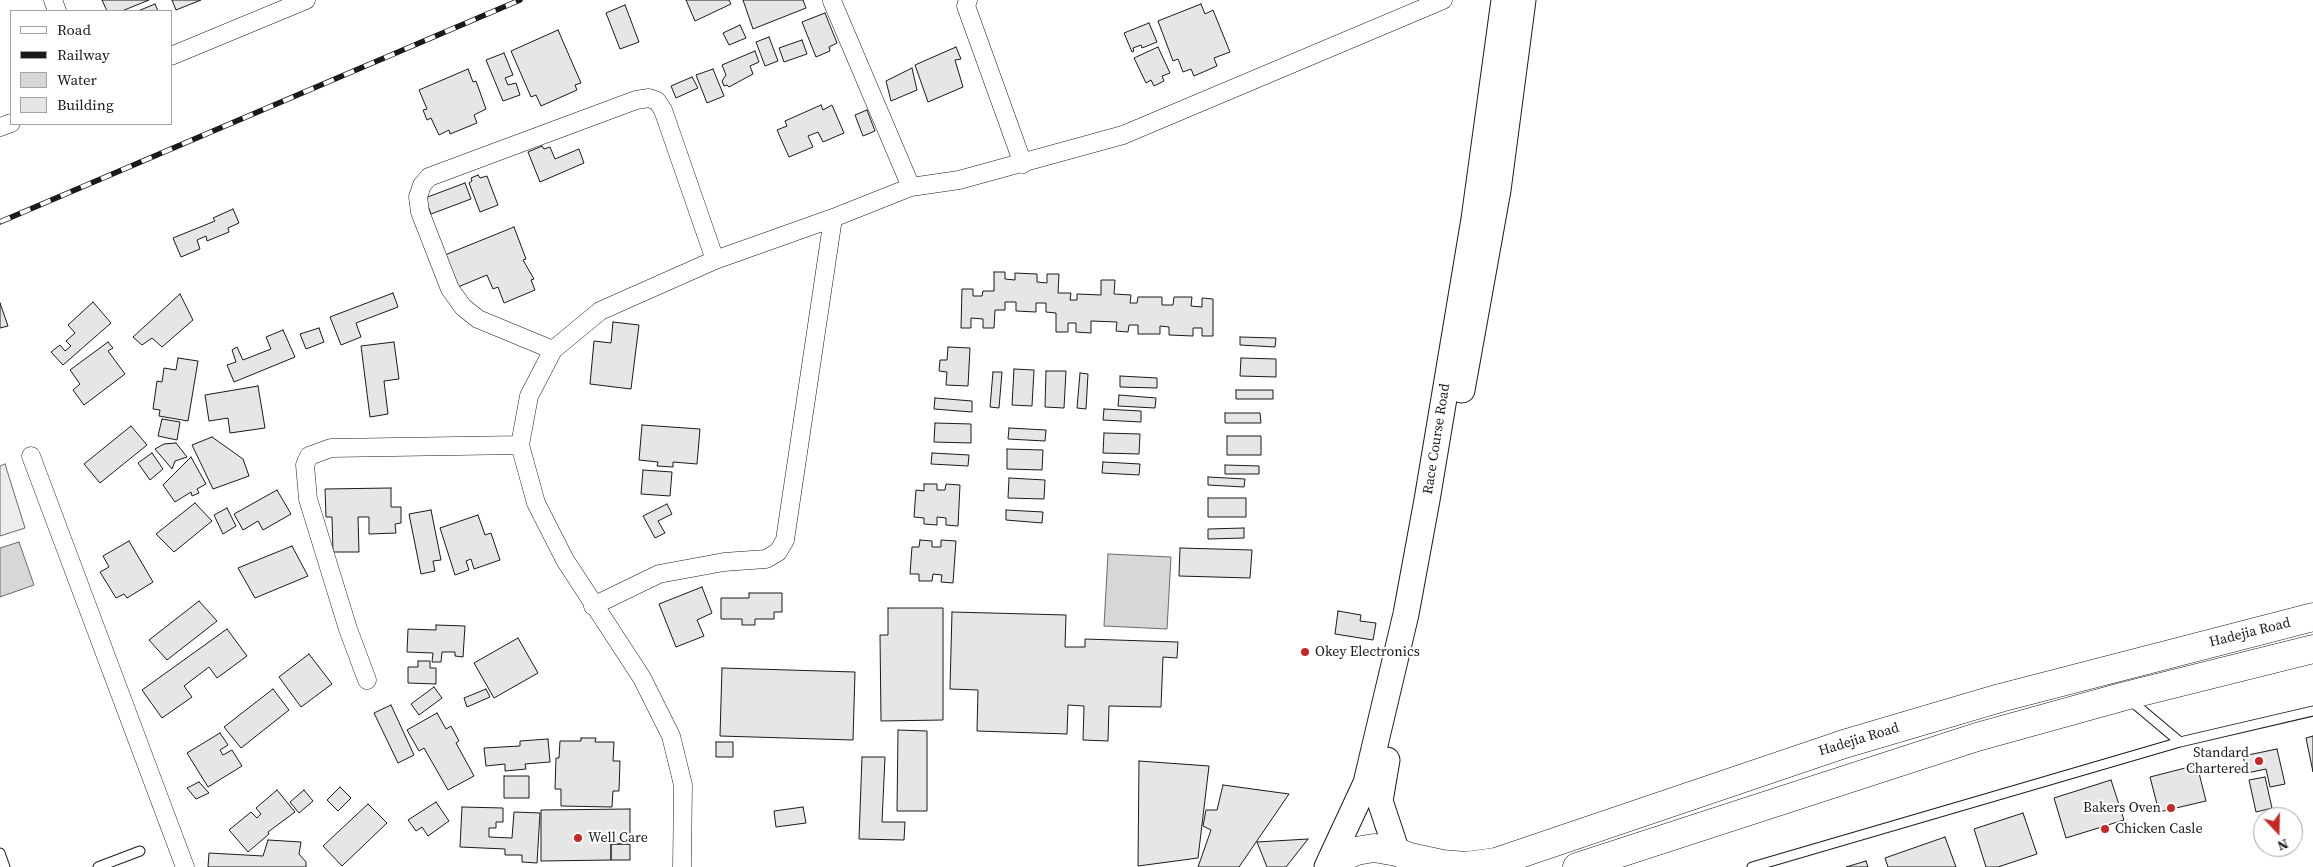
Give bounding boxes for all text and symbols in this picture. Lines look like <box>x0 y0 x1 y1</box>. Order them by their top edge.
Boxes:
legend <box>10 10 172 125</box>
text: Road <box>57 19 91 40</box>
text: Railway <box>57 44 110 65</box>
text: Water <box>57 69 97 90</box>
text: Building <box>57 94 114 115</box>
street label: Race Course Road <box>1420 382 1454 496</box>
street label: Hadejia Road <box>2208 615 2292 651</box>
place label: Okey Electronics <box>1315 644 1420 660</box>
marker: Okey Electronics <box>1299 646 1311 658</box>
street label: Hadejia Road <box>1817 720 1901 760</box>
place label: Standard Chartered <box>2186 745 2249 778</box>
marker: Standard Chartered <box>2253 755 2265 767</box>
place label: Bakers Oven <box>2083 800 2161 816</box>
marker: Bakers Oven <box>2165 802 2177 814</box>
north arrow <box>2253 807 2303 857</box>
place label: Chicken Casle <box>2115 821 2203 837</box>
marker: Chicken Casle <box>2099 823 2111 835</box>
place label: Well Care <box>588 830 648 846</box>
marker: Well Care <box>572 832 584 844</box>
text: N <box>2275 834 2291 856</box>

